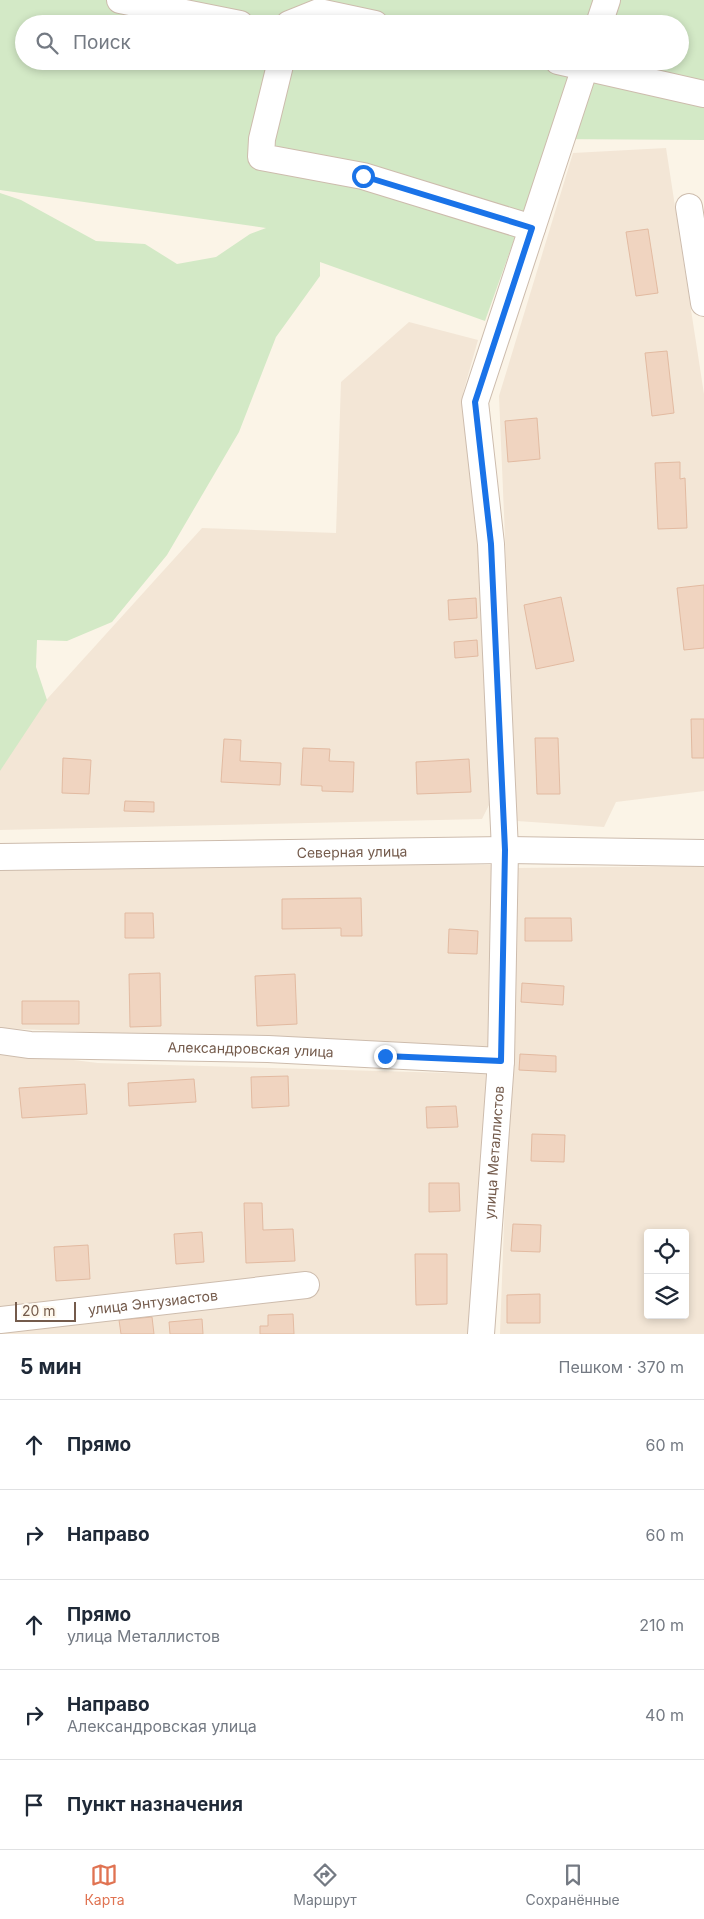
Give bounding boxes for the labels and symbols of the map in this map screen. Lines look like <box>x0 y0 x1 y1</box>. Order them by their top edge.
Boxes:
route start <box>352 165 375 188</box>
street label: Северная улица <box>296 842 407 861</box>
street label: Александровская улица <box>167 1038 334 1060</box>
route end <box>374 1045 397 1068</box>
street label: улица Металлистов <box>480 1085 507 1220</box>
street label: улица Энтузиастов <box>87 1286 219 1318</box>
scale bar <box>15 1299 76 1322</box>

